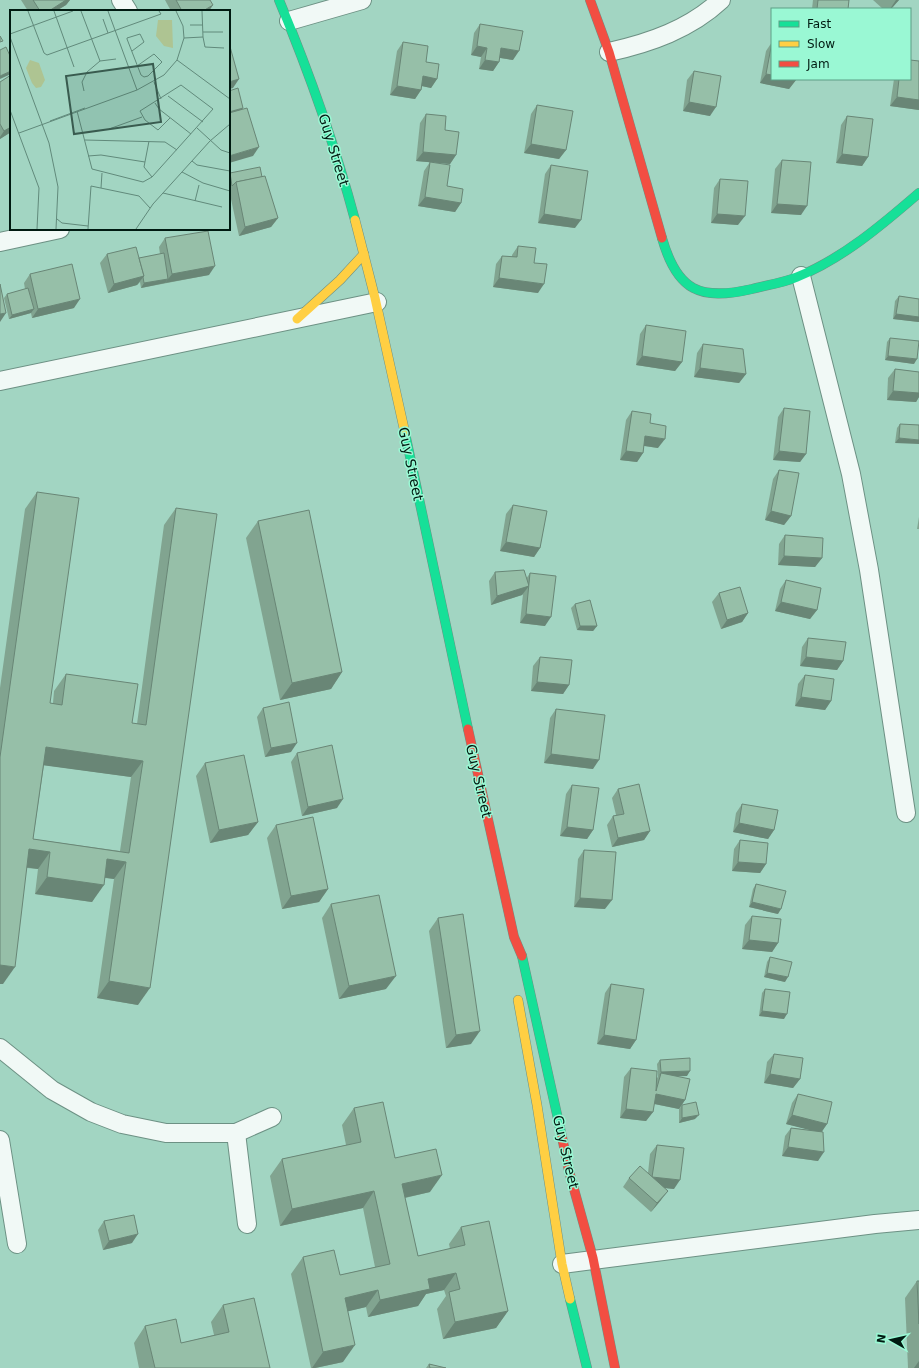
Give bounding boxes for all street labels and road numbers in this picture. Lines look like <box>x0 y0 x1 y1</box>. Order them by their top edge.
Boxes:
street label: Guy Street <box>315 112 353 189</box>
street label: Guy Street <box>395 426 427 503</box>
street label: Guy Street <box>463 743 495 820</box>
street label: Guy Street <box>550 1114 582 1191</box>

